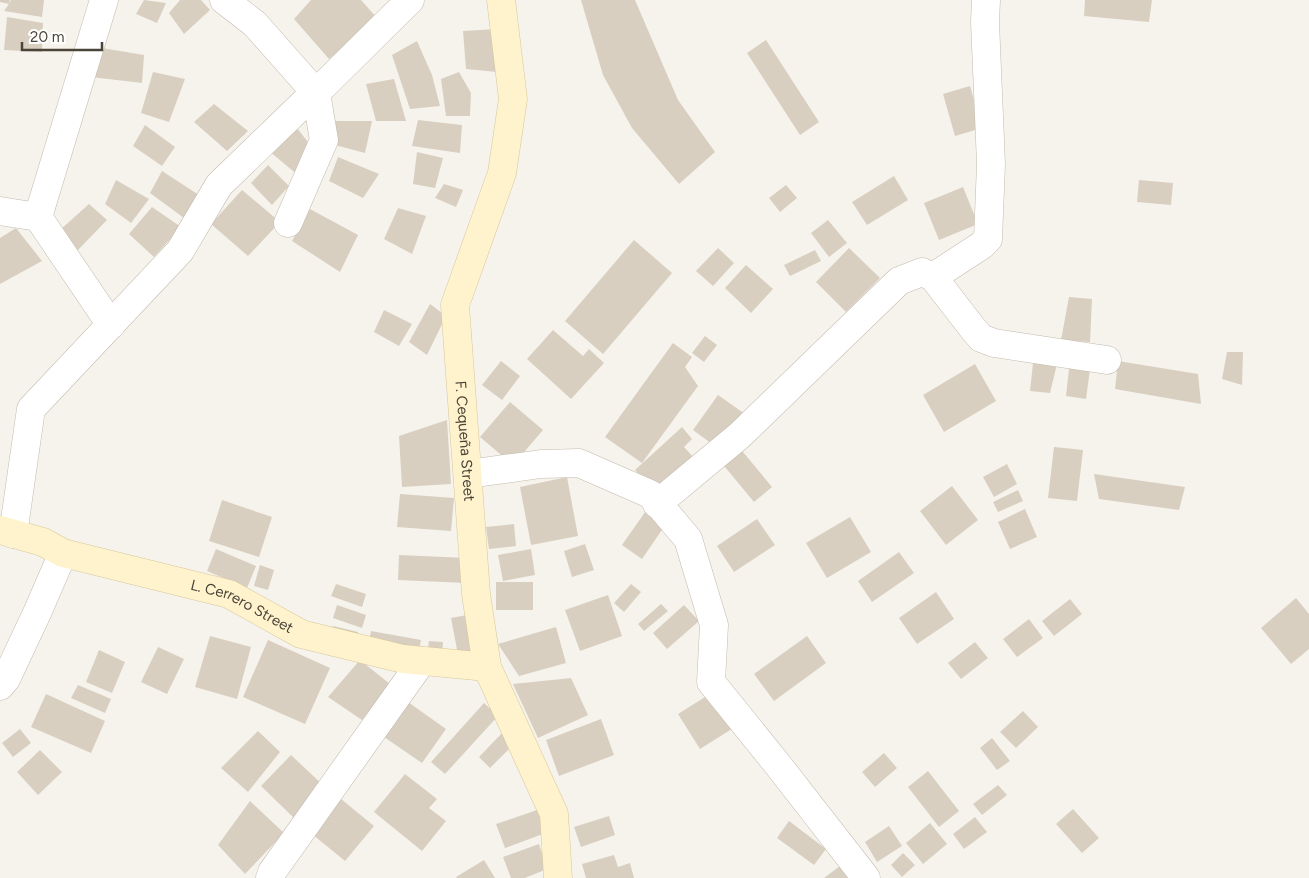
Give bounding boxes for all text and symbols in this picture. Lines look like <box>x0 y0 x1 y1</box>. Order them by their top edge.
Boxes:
scale bar <box>22 20 102 52</box>
text: 20 m <box>30 28 64 46</box>
street label: F. Cequeña Street <box>452 380 478 502</box>
street label: L. Cerrero Street <box>189 576 297 637</box>

